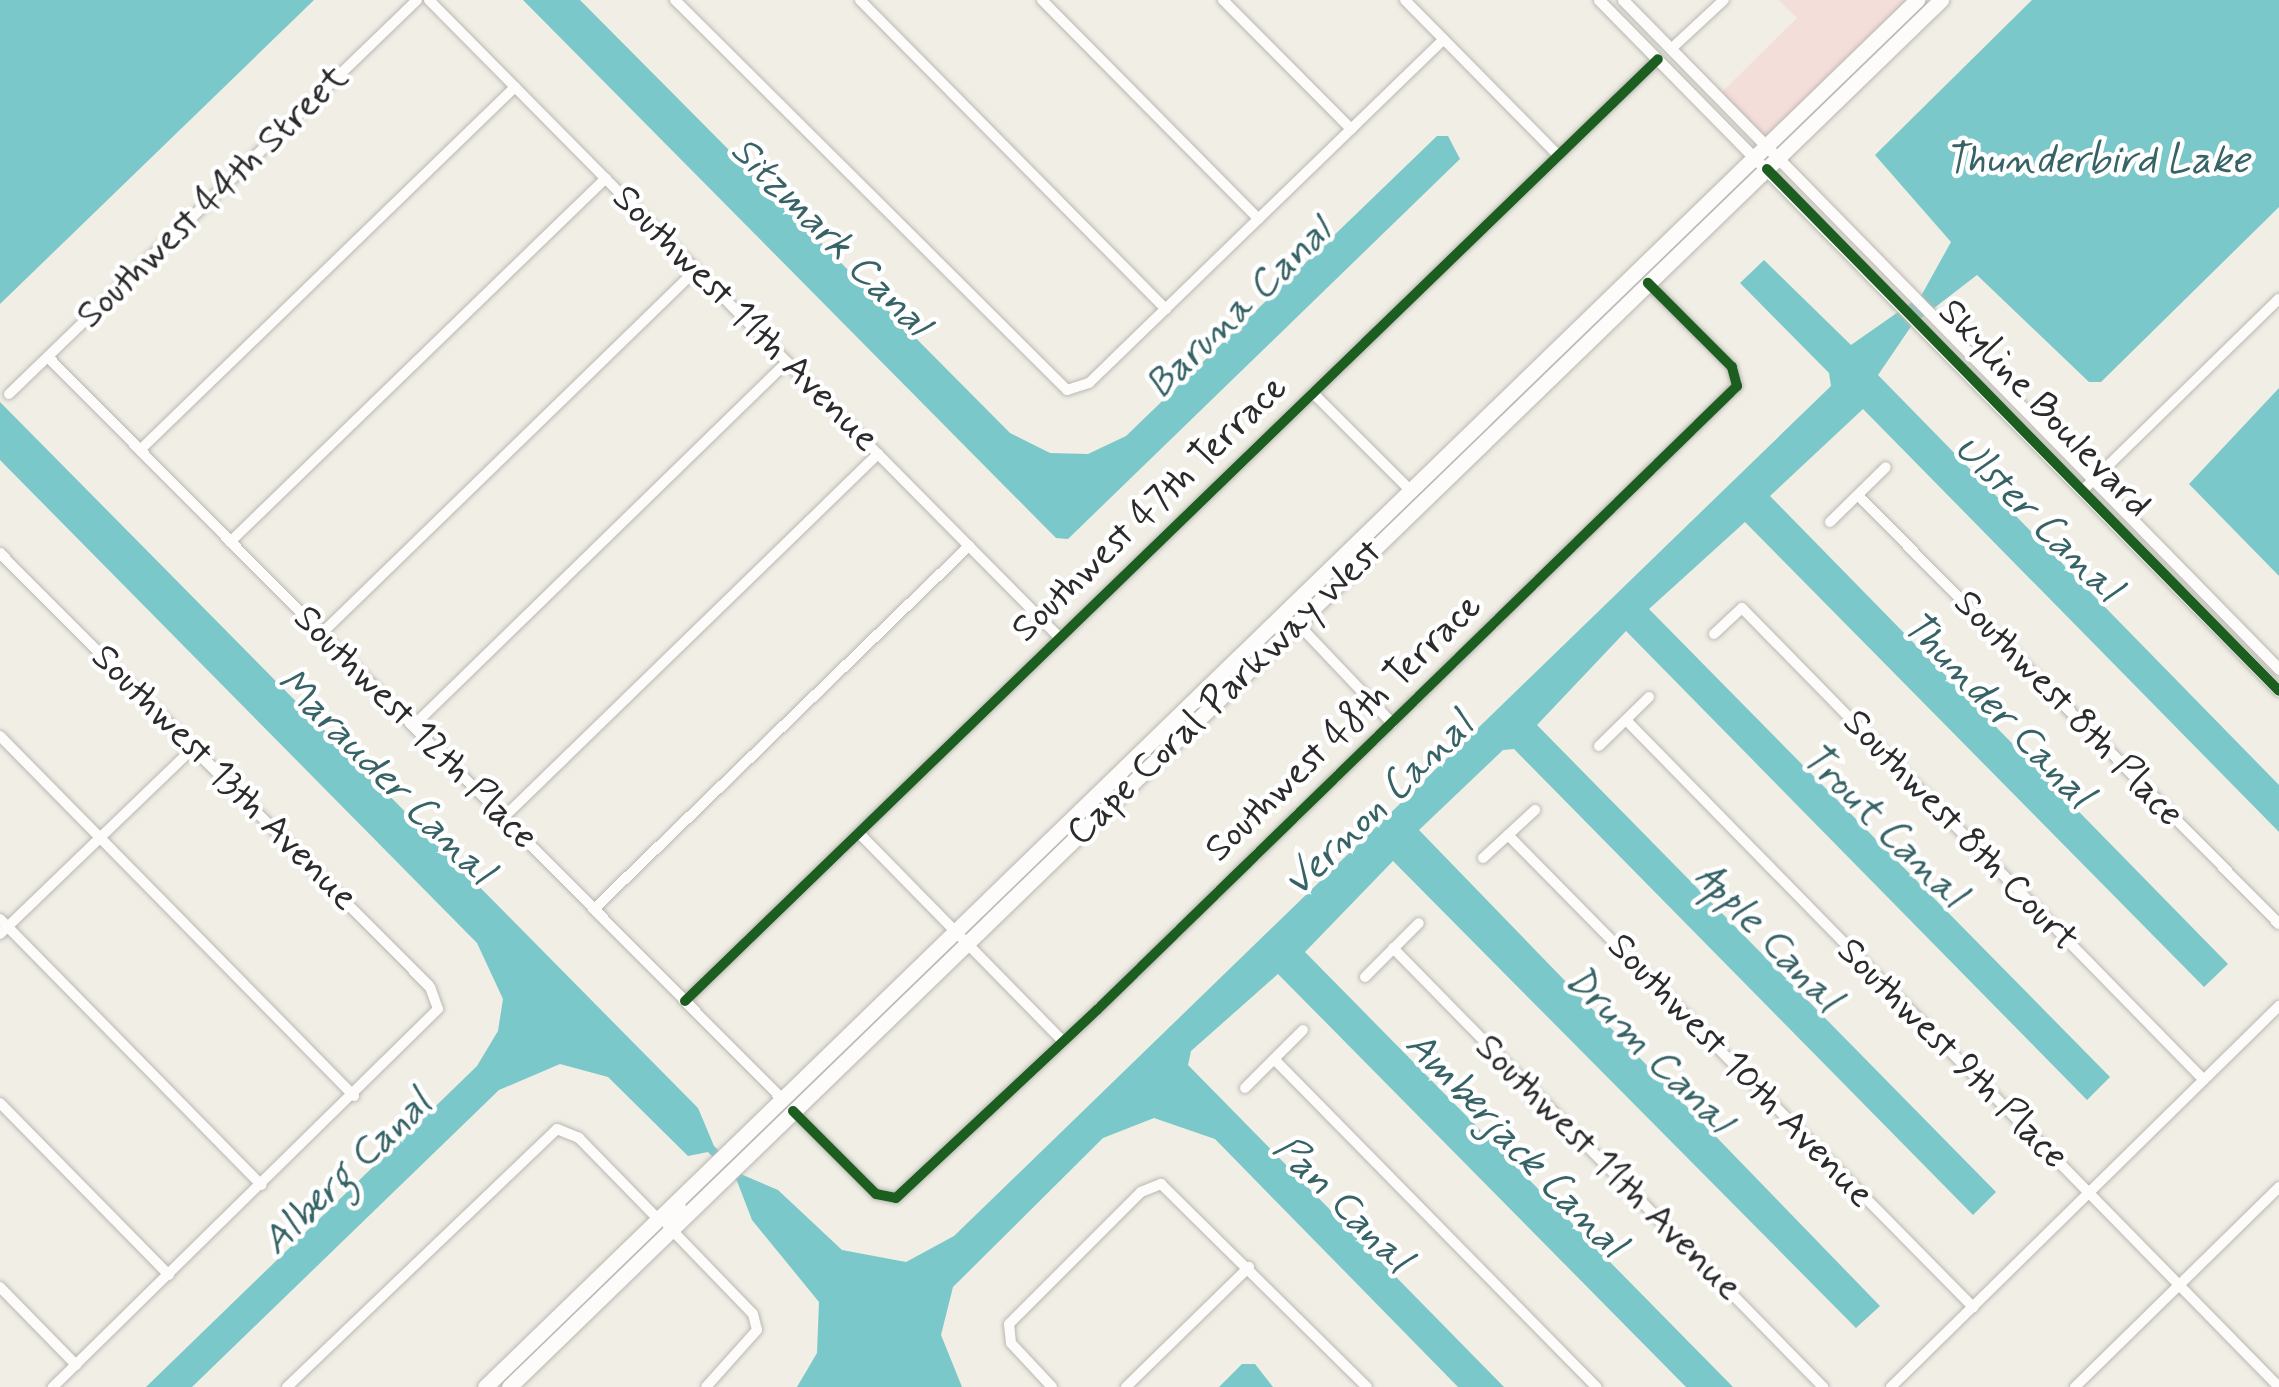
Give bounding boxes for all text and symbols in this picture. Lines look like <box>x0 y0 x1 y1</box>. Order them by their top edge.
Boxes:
street label: Southwest 44th Street <box>68 55 358 339</box>
water label: Sitzmark Canal <box>720 127 940 347</box>
water label: Thunderbird Lake <box>1943 137 2251 185</box>
street label: Southwest 11th Avenue <box>602 176 888 462</box>
water label: Baruna Canal <box>1136 209 1342 409</box>
street label: Skyline Boulevard <box>1930 292 2158 526</box>
street label: Southwest 47th Terrace <box>1003 366 1297 652</box>
water label: Ulster Canal <box>1946 428 2128 610</box>
street label: Cape Coral Parkway West <box>1061 533 1389 853</box>
street label: Southwest 8th Place <box>1943 581 2193 837</box>
street label: Southwest 48th Terrace <box>1196 584 1492 872</box>
street label: Southwest 12th Place <box>283 596 547 860</box>
water label: Thunder Canal <box>1892 602 2102 818</box>
street label: Southwest 13th Avenue <box>81 635 367 921</box>
water label: Marauder Canal <box>270 662 500 892</box>
street label: Southwest 8th Court <box>1833 700 2087 962</box>
water label: Vernon Canal <box>1278 706 1480 904</box>
water label: Trout Canal <box>1793 736 1973 916</box>
water label: Apple Canal <box>1686 854 1850 1022</box>
street label: Southwest 10th Avenue <box>1597 924 1883 1218</box>
street label: Southwest 9th Place <box>1827 929 2077 1179</box>
water label: Drum Canal <box>1555 957 1741 1143</box>
water label: Amberjack Canal <box>1397 1024 1633 1266</box>
street label: Southwest 11th Avenue <box>1465 1025 1751 1311</box>
water label: Alberg Canal <box>252 1080 442 1266</box>
water label: Pan Canal <box>1263 1125 1421 1283</box>

